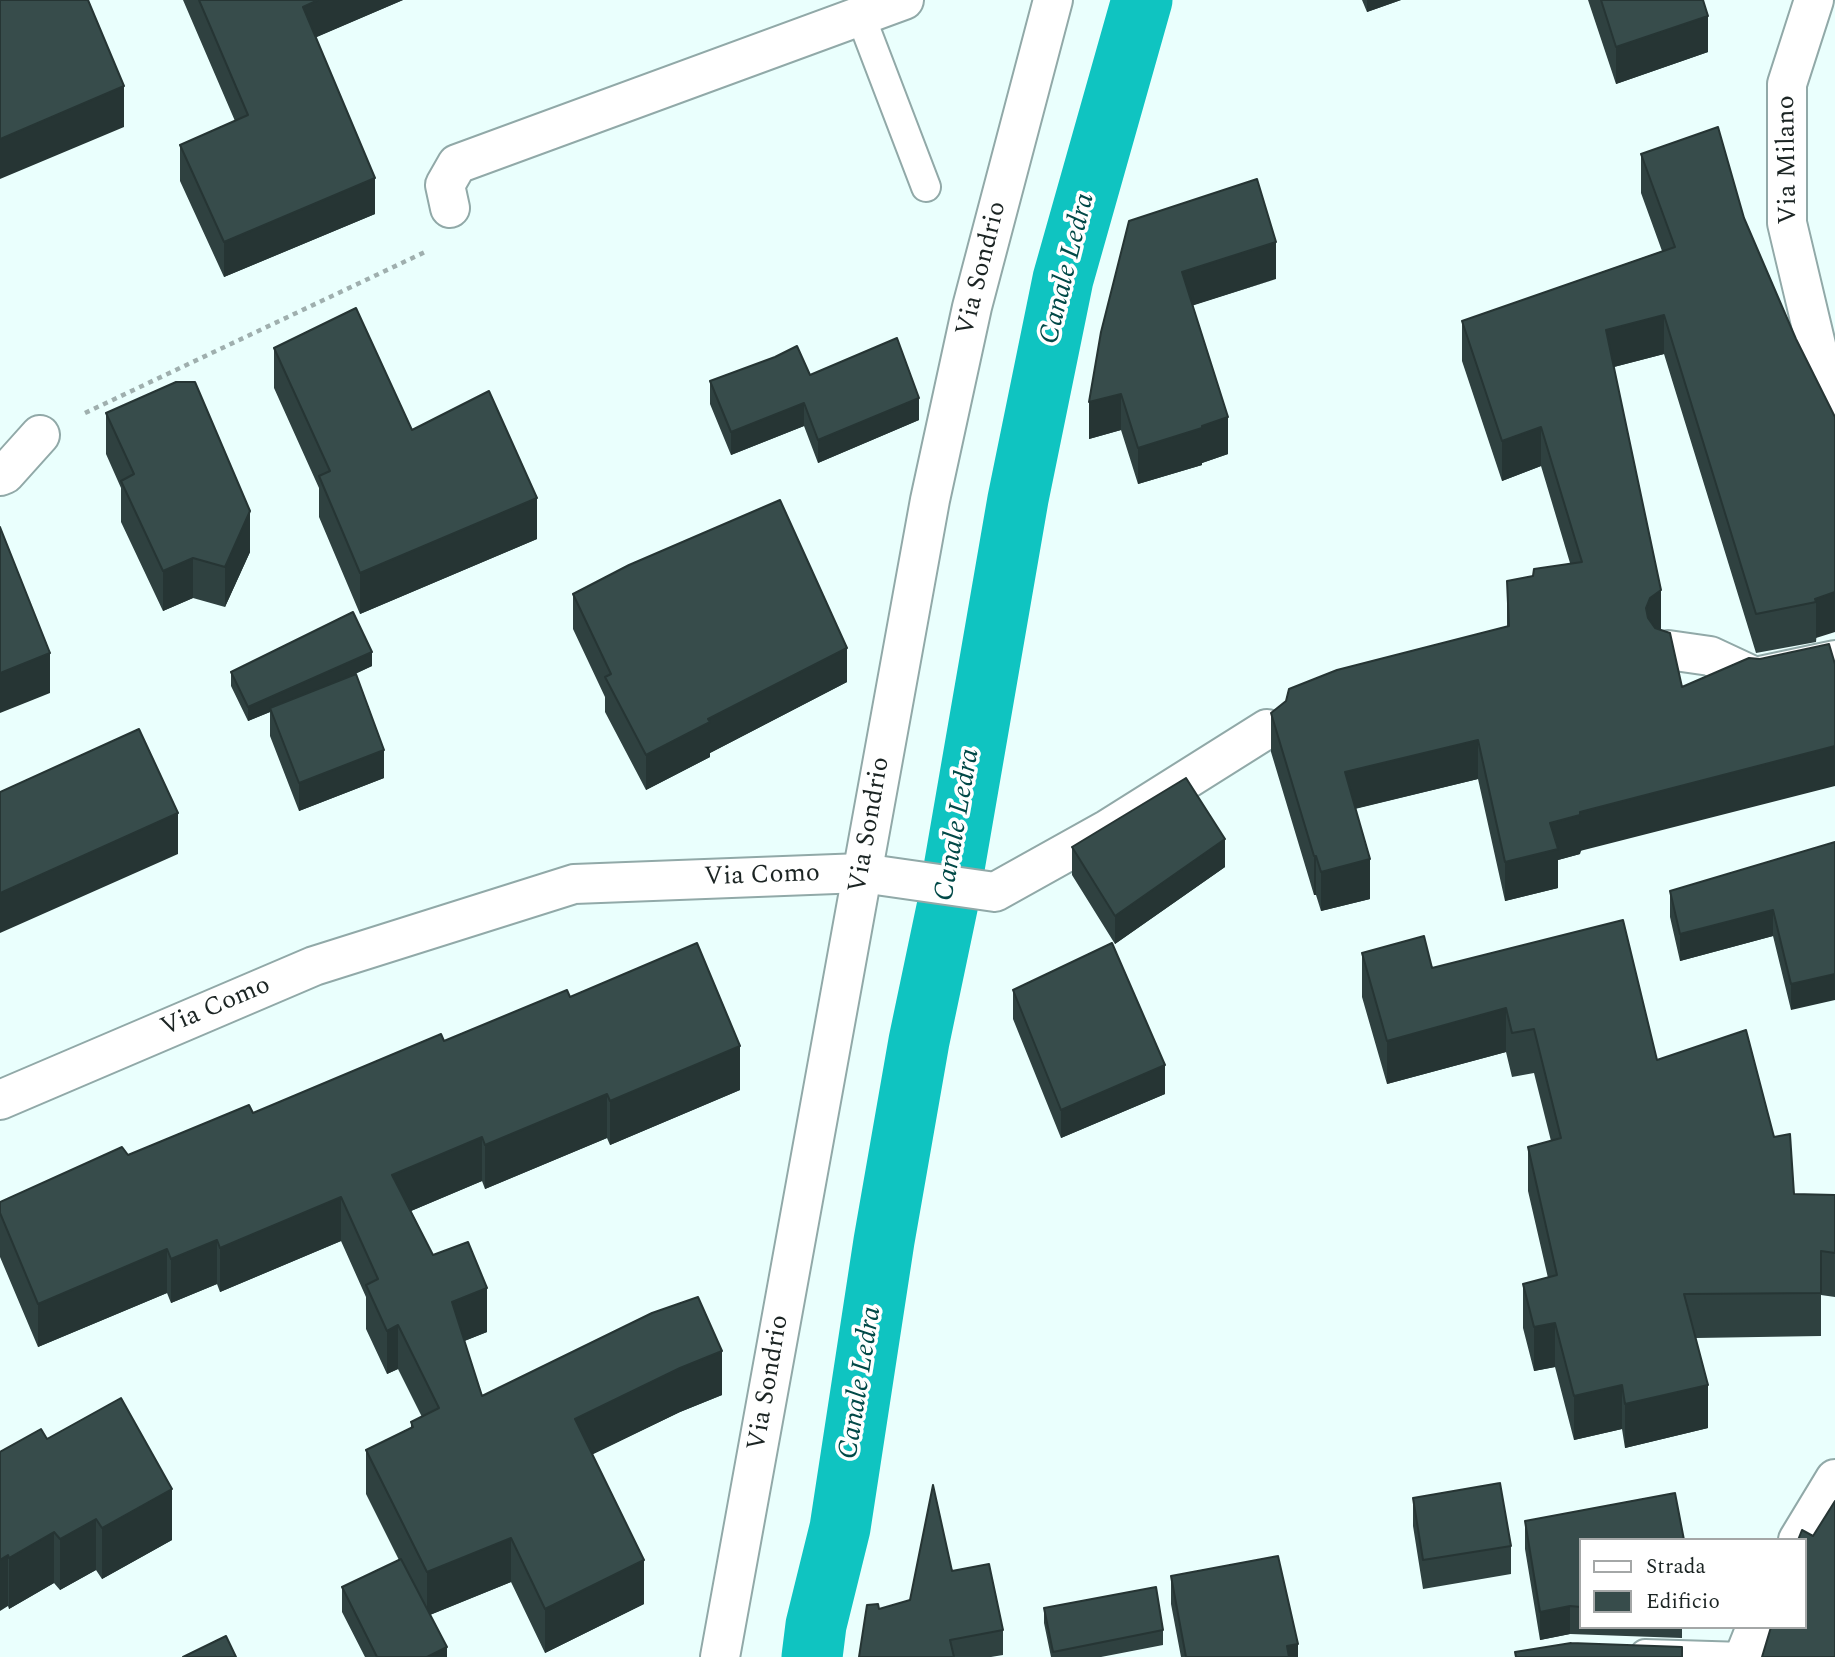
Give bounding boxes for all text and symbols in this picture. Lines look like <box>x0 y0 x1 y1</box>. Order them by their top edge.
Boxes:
street label: Via Milano <box>1772 95 1806 225</box>
water label: Canale Ledra <box>1034 190 1104 348</box>
street label: Via Sondrio <box>951 199 1015 339</box>
water label: Canale Ledra <box>929 746 989 904</box>
street label: Via Sondrio <box>844 755 898 895</box>
street label: Via Como <box>704 859 820 895</box>
street label: Via Como <box>157 971 275 1045</box>
water label: Canale Ledra <box>833 1304 891 1462</box>
street label: Via Sondrio <box>743 1313 797 1453</box>
legend <box>1580 1538 1807 1629</box>
text: Strada <box>1646 1551 1706 1583</box>
text: Edificio <box>1646 1586 1720 1618</box>

